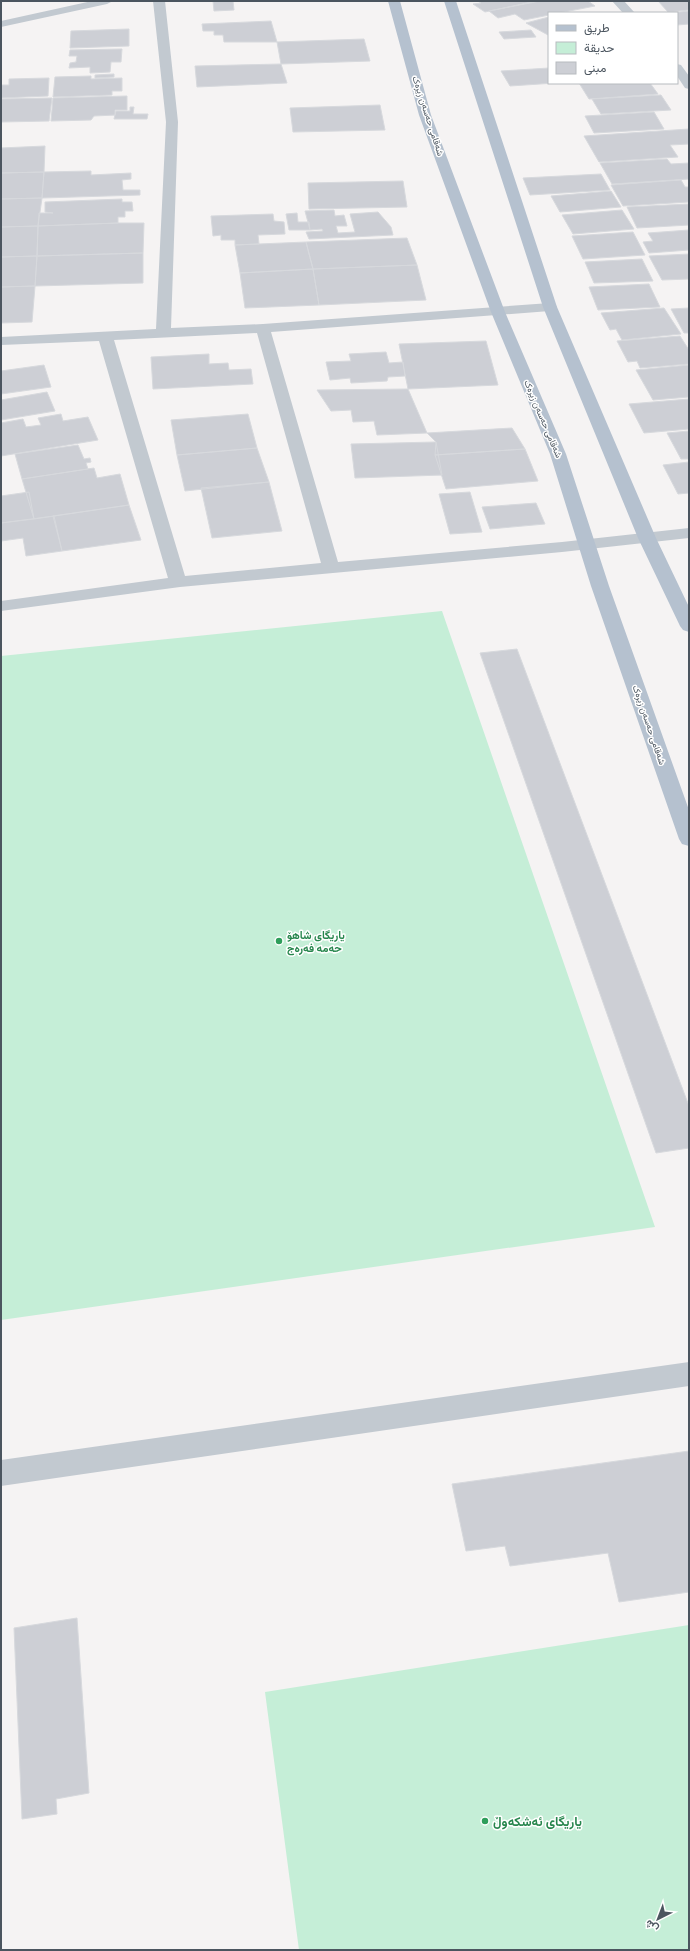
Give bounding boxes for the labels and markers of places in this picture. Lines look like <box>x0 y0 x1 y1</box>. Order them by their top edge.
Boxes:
place label: یاریگای شاهۆ حەمە فەرەج <box>287 928 345 956</box>
marker: یاریگای شاهۆ حەمە فەرەج <box>274 936 284 946</box>
place label: یاریگای ئەشکەوڵ <box>493 1813 582 1830</box>
marker: یاریگای ئەشکەوڵ <box>480 1816 490 1826</box>

